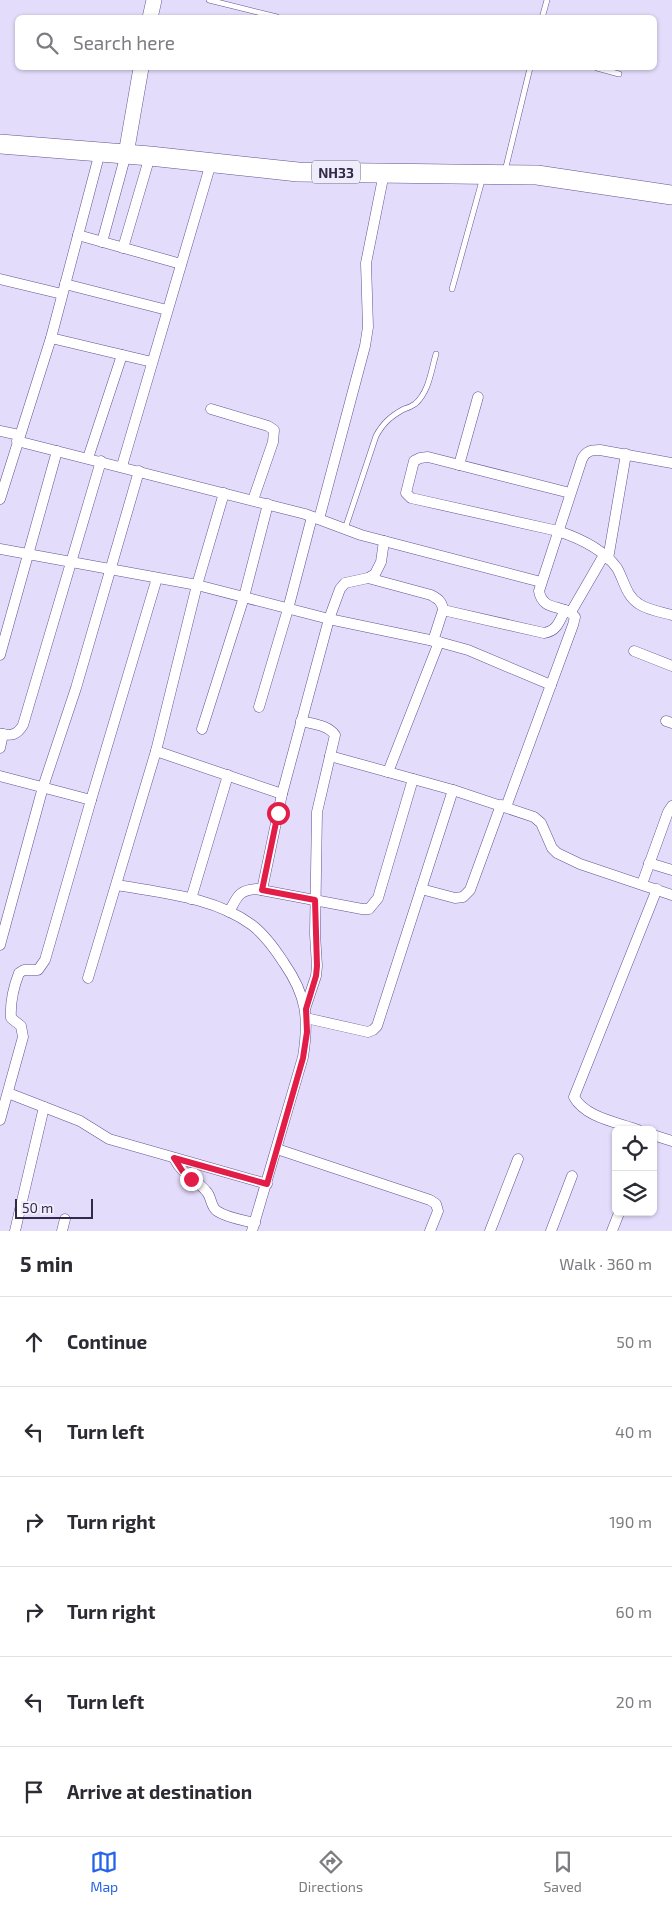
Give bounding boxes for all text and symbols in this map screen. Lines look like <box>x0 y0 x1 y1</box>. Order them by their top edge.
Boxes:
search box <box>15 15 657 70</box>
icon: search <box>33 29 61 57</box>
text: Search here <box>73 31 175 54</box>
road number: NH33 <box>312 160 360 183</box>
route start <box>267 802 290 825</box>
map controls <box>612 1126 657 1216</box>
button: locate <box>612 1126 657 1171</box>
route end <box>180 1168 203 1191</box>
button: layers <box>612 1171 657 1216</box>
scale bar <box>15 1196 92 1219</box>
text: 50 m <box>22 1199 53 1216</box>
text: 5 min <box>20 1251 73 1276</box>
text: Walk · 360 m <box>559 1254 652 1273</box>
icon: ahead <box>20 1328 48 1356</box>
text: Continue <box>67 1330 147 1353</box>
text: 50 m <box>616 1332 652 1351</box>
icon: left <box>20 1418 48 1446</box>
text: Turn left <box>67 1420 144 1443</box>
text: 40 m <box>615 1422 652 1441</box>
icon: right <box>20 1508 48 1536</box>
text: Turn right <box>67 1510 155 1533</box>
text: 190 m <box>609 1512 652 1531</box>
icon: right <box>20 1598 48 1626</box>
text: Turn right <box>67 1600 155 1623</box>
text: 60 m <box>616 1602 652 1621</box>
icon: left <box>20 1688 48 1716</box>
text: Turn left <box>67 1690 144 1713</box>
text: 20 m <box>616 1692 652 1711</box>
icon: arrive <box>20 1778 48 1806</box>
text: Arrive at destination <box>67 1780 252 1803</box>
tab: Map <box>90 1848 118 1895</box>
tab: Directions <box>299 1848 363 1895</box>
tab: Saved <box>543 1848 582 1895</box>

